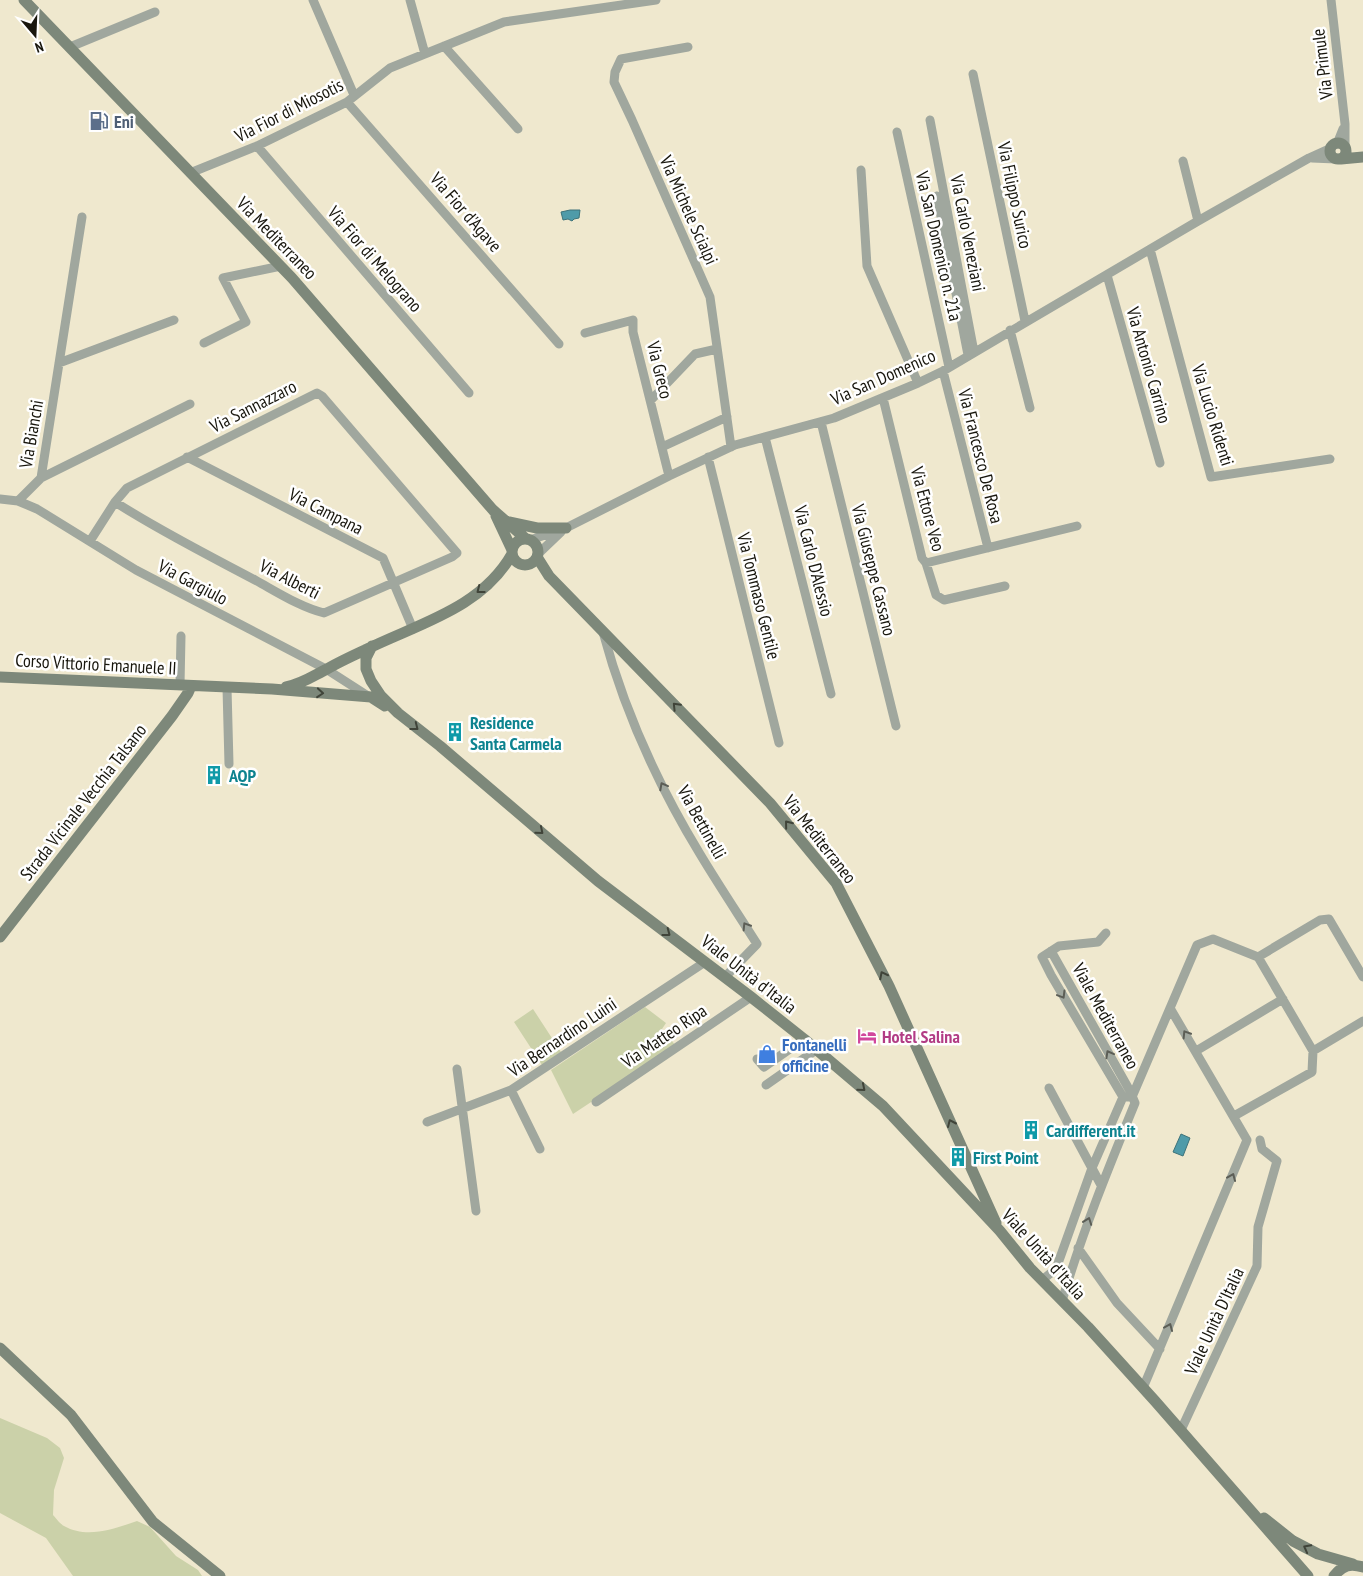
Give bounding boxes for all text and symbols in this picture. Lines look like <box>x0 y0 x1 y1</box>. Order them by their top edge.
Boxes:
north arrow <box>10 10 60 60</box>
street label: Via Primule <box>1306 27 1338 102</box>
text: N <box>33 38 46 57</box>
street label: Via Fior di Miosotis <box>230 73 347 148</box>
fuel station icon: Eni <box>88 110 110 132</box>
place label: Eni <box>114 110 134 133</box>
street label: Via Filippo Surico <box>992 139 1038 251</box>
street label: Via Michele Scialpi <box>654 151 723 268</box>
street label: Via Fior d'Agave <box>424 167 507 257</box>
street label: Via San Domenico n. 21a <box>910 168 967 323</box>
street label: Via Carlo Veneziani <box>945 172 991 293</box>
street label: Via Mediterraneo <box>231 191 322 284</box>
street label: Via Fior di Melograno <box>322 200 427 317</box>
street label: Via Antonio Carrino <box>1121 303 1177 426</box>
street label: Via Greco <box>642 338 678 401</box>
street label: Via San Domenico <box>826 344 939 411</box>
street label: Via Lucio Ridenti <box>1186 361 1239 468</box>
street label: Via Sannazzaro <box>205 374 300 438</box>
street label: Via Francesco De Rosa <box>953 385 1009 526</box>
street label: Via Bianchi <box>14 398 48 471</box>
street label: Via Ettore Veo <box>905 463 950 554</box>
street label: Via Campana <box>284 482 367 539</box>
street label: Via Giuseppe Cassano <box>846 501 901 638</box>
street label: Via Carlo D'Alessio <box>789 502 839 619</box>
street label: Via Tommaso Gentile <box>732 529 786 662</box>
street label: Via Gargiulo <box>153 554 232 610</box>
street label: Via Alberti <box>255 554 324 604</box>
one-way arrow <box>477 585 486 593</box>
street label: Corso Vittorio Emanuele II <box>15 648 177 680</box>
one-way arrow <box>316 687 324 698</box>
one-way arrow <box>673 702 682 711</box>
place label: Residence Santa Carmela <box>470 711 562 755</box>
street label: Strada Vicinale Vecchia Talsano <box>15 719 151 885</box>
one-way arrow <box>410 721 419 730</box>
building icon: Residence Santa Carmela <box>444 721 466 743</box>
building icon: AQP <box>203 764 225 786</box>
place label: AQP <box>228 764 257 787</box>
street label: Via Bettinelli <box>672 780 732 863</box>
one-way arrow <box>659 783 669 792</box>
street label: Via Mediterraneo <box>778 789 862 888</box>
one-way arrow <box>785 821 793 830</box>
one-way arrow <box>534 826 543 834</box>
one-way arrow <box>742 923 752 932</box>
one-way arrow <box>661 927 671 936</box>
street label: Viale Unità d'Italia <box>696 929 801 1018</box>
street label: Viale Mediterraneo <box>1067 958 1145 1073</box>
one-way arrow <box>879 972 889 981</box>
one-way arrow <box>1056 989 1066 998</box>
street label: Via Bernardino Luini <box>502 992 621 1082</box>
street label: Via Matteo Ripa <box>616 999 711 1074</box>
hotel icon: Hotel Salina <box>856 1025 878 1047</box>
place label: Hotel Salina <box>882 1025 960 1048</box>
one-way arrow <box>1182 1030 1192 1039</box>
place label: Fontanelli officine <box>782 1033 847 1077</box>
shop icon: Fontanelli officine <box>756 1043 778 1065</box>
one-way arrow <box>1105 1050 1115 1059</box>
one-way arrow <box>857 1083 866 1092</box>
one-way arrow <box>946 1119 957 1128</box>
building icon: Cardifferent.it <box>1020 1119 1042 1141</box>
place label: Cardifferent.it <box>1046 1119 1136 1142</box>
building icon: First Point <box>947 1146 969 1168</box>
place label: First Point <box>973 1146 1039 1169</box>
one-way arrow <box>1225 1173 1236 1182</box>
street label: Viale Unità d'Italia <box>996 1203 1091 1304</box>
one-way arrow <box>1082 1218 1092 1226</box>
street label: Viale Unità D'Italia <box>1179 1264 1249 1379</box>
one-way arrow <box>1163 1323 1173 1332</box>
one-way arrow <box>1303 1544 1312 1554</box>

